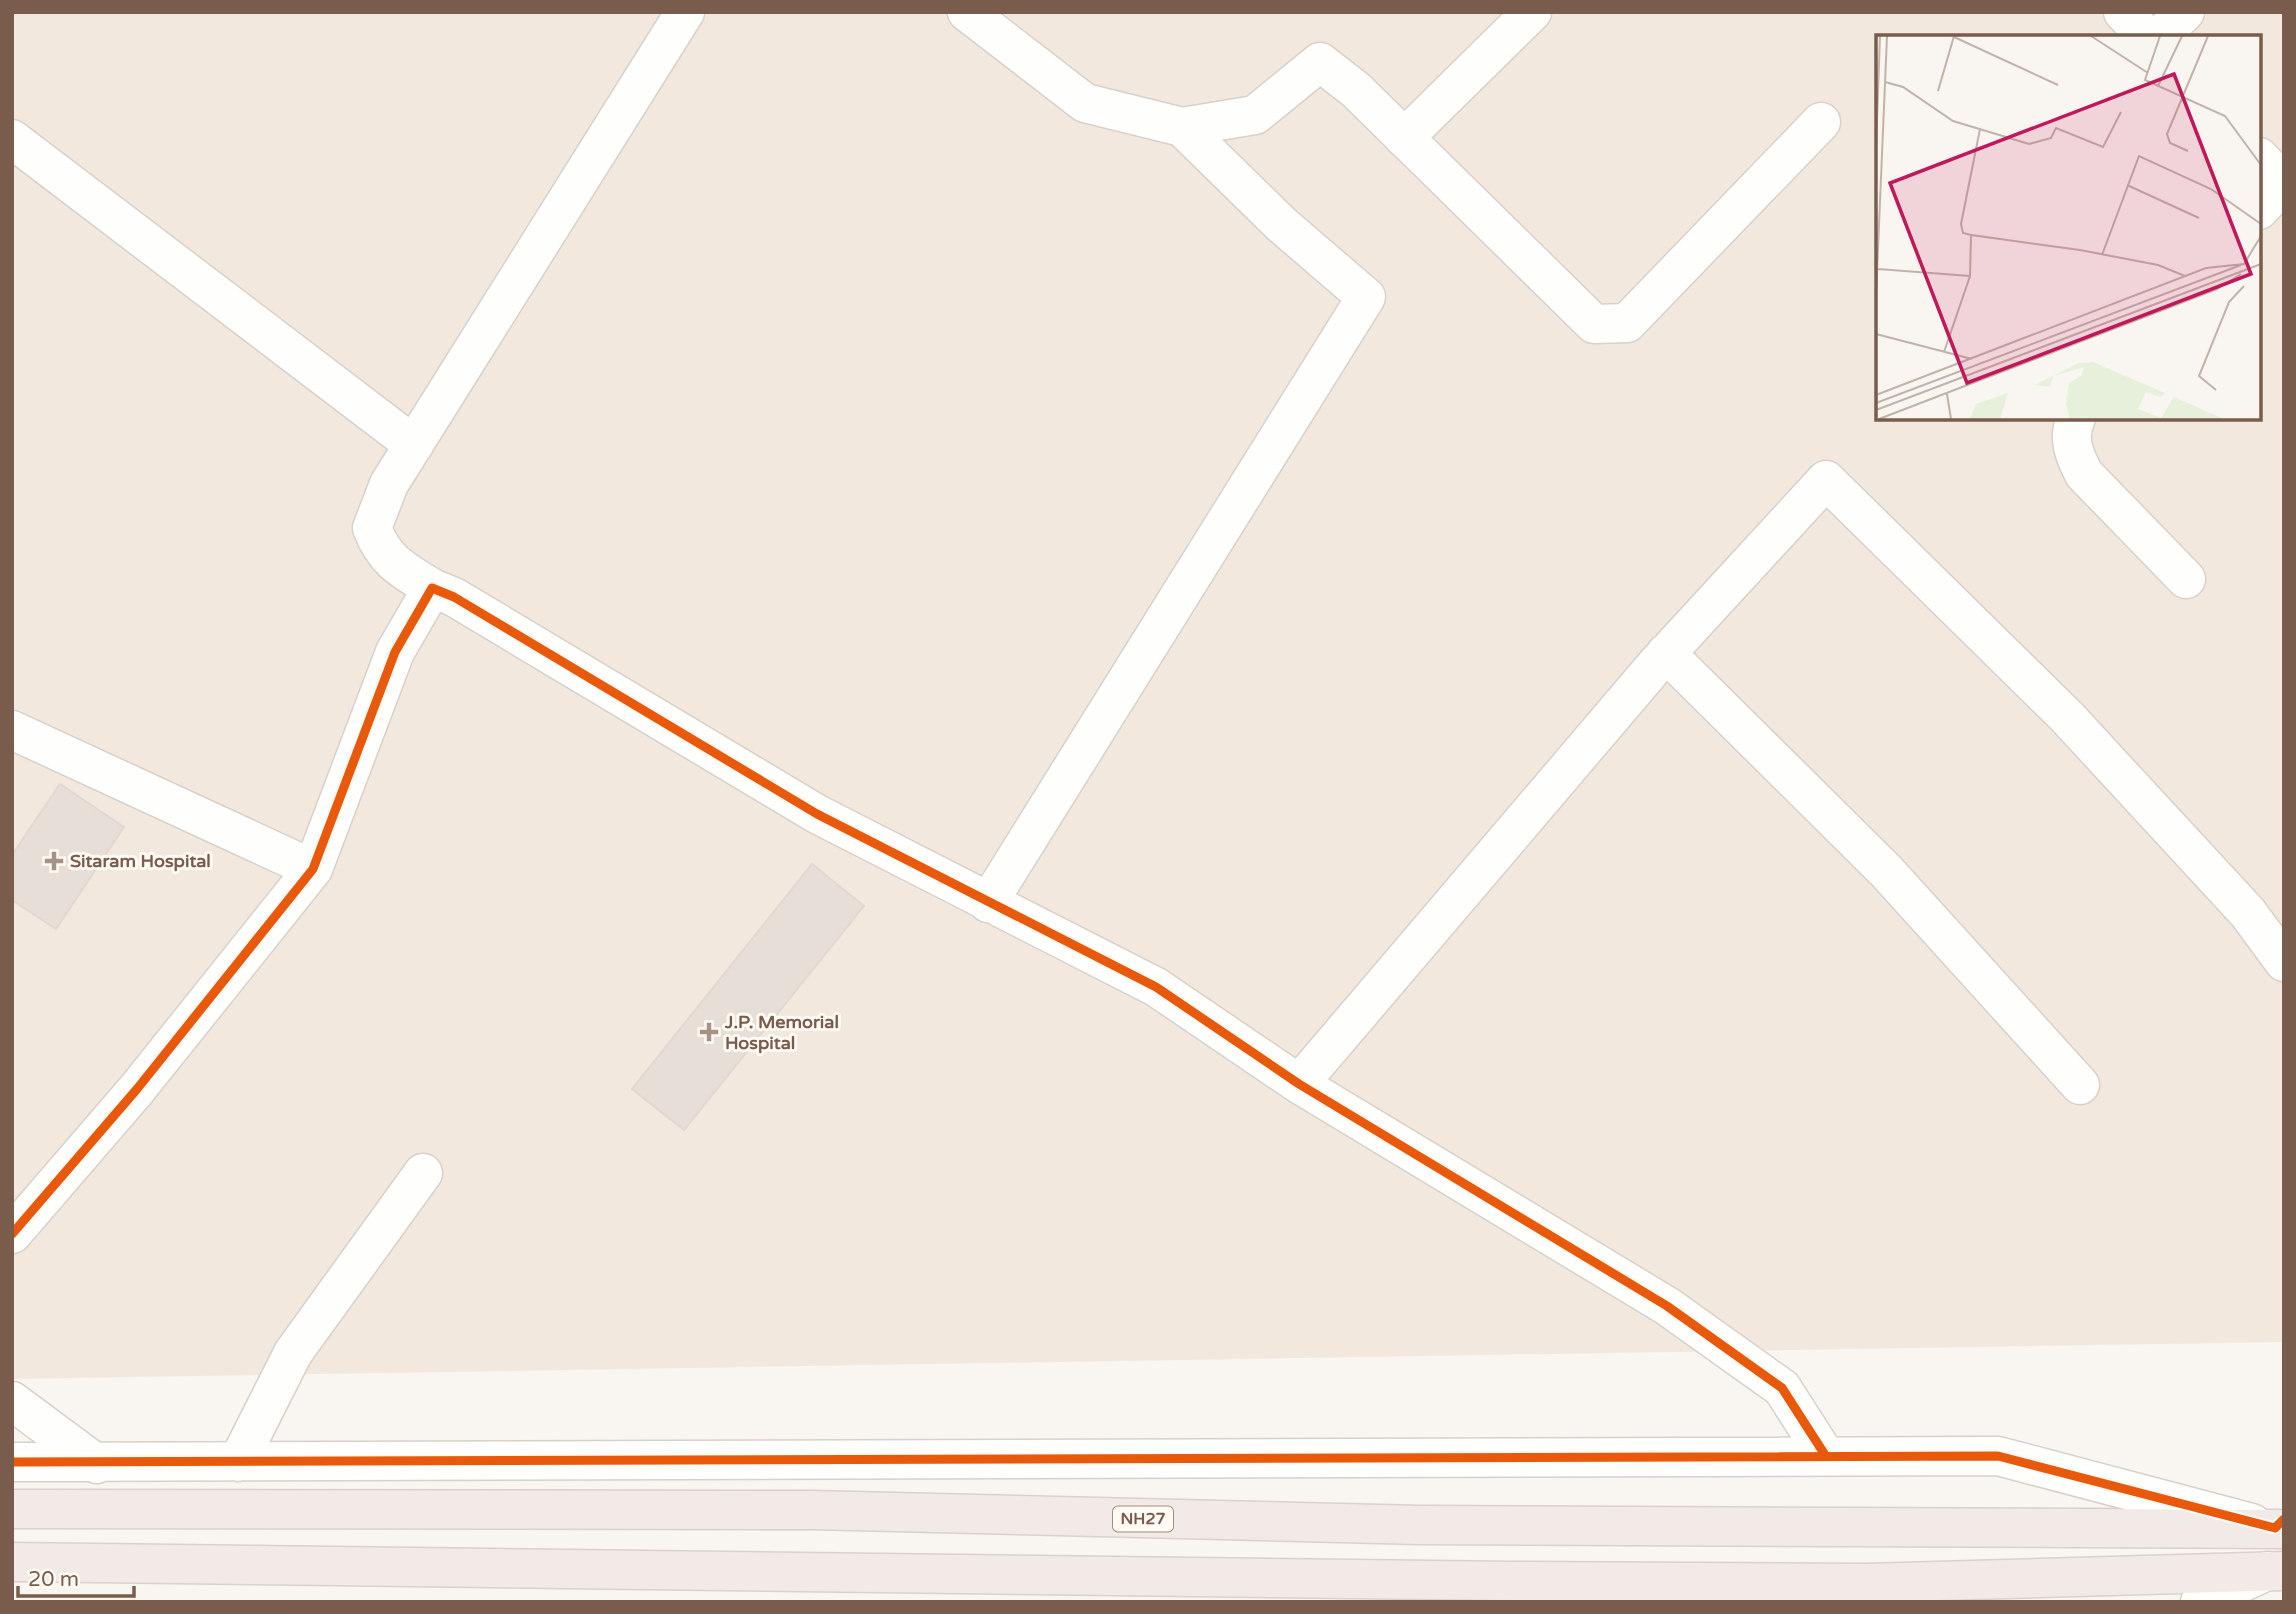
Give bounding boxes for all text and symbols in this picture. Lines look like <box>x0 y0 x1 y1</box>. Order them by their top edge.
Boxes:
inset map <box>1876 35 2261 420</box>
place label: Sitaram Hospital <box>70 850 211 872</box>
marker: Sitaram Hospital <box>44 851 64 871</box>
place label: J.P. Memorial Hospital <box>724 1011 839 1054</box>
marker: J.P. Memorial Hospital <box>699 1022 719 1042</box>
road number: NH27 <box>1113 1506 1173 1532</box>
scale bar <box>18 1554 133 1598</box>
text: 20 m <box>28 1567 79 1592</box>

